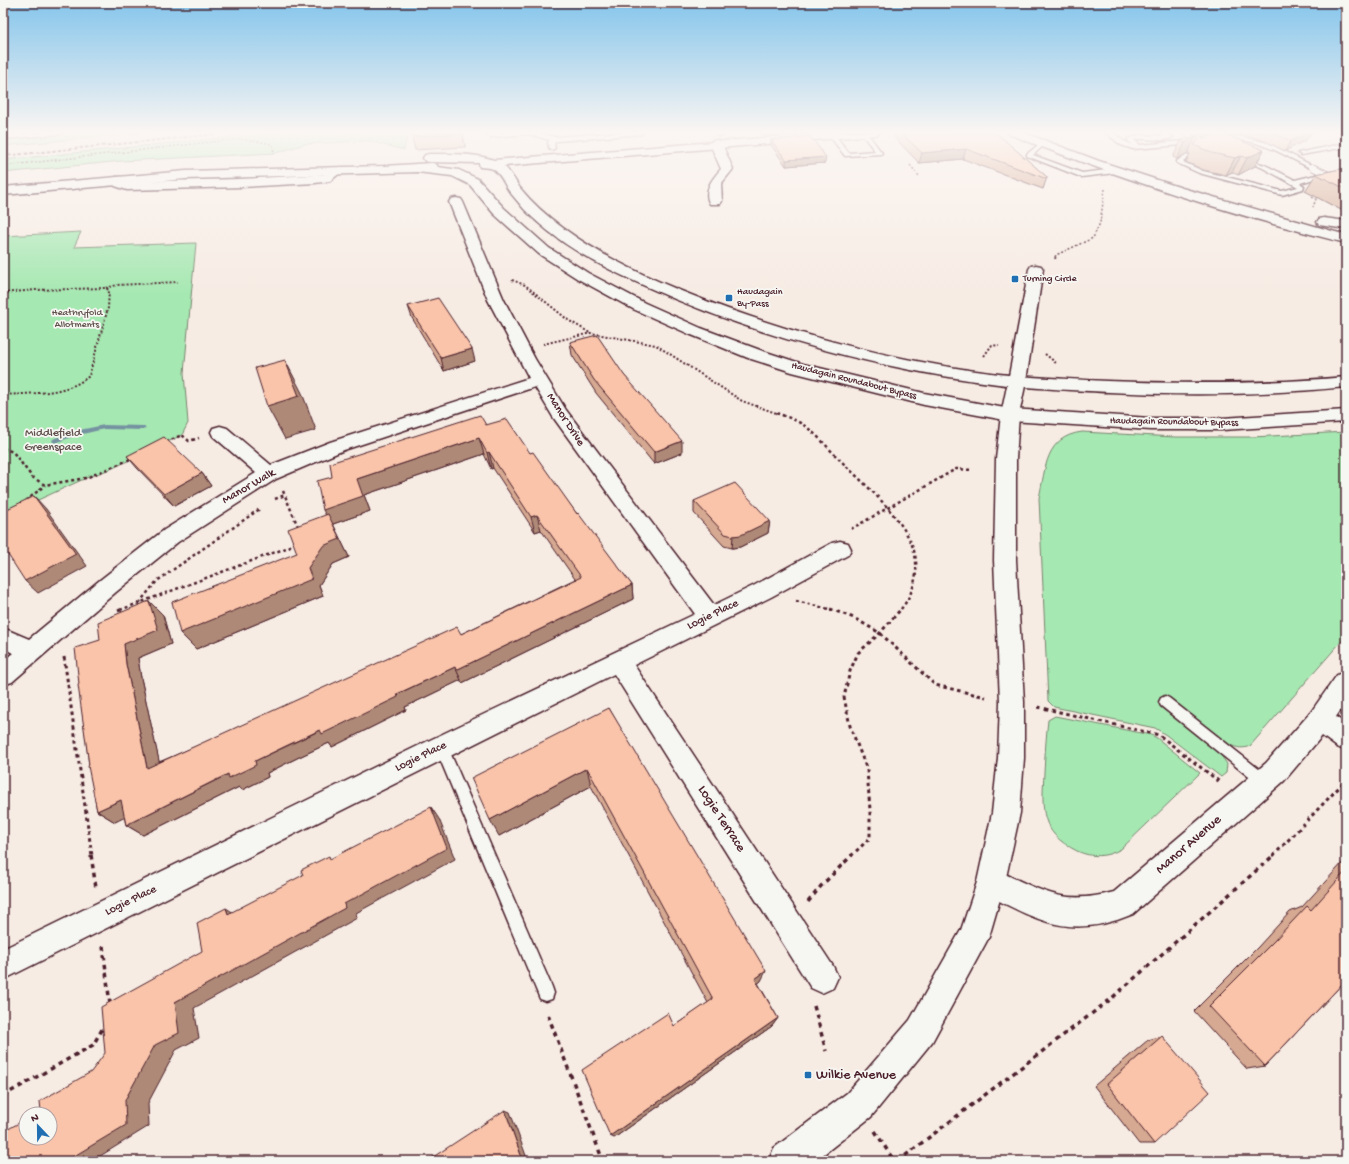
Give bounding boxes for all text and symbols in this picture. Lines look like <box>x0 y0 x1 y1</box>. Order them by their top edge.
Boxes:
place label: Turning Circle <box>1022 273 1078 285</box>
marker: Turning Circle <box>1010 274 1020 284</box>
place label: Haudagain By-Pass <box>736 286 783 310</box>
marker: Haudagain By-Pass <box>724 293 734 303</box>
park label: Heathryfold Allotments <box>52 307 103 331</box>
street label: Haudagain Roundabout Bypass <box>790 360 918 402</box>
street label: Manor Drive <box>543 391 588 450</box>
street label: Haudagain Roundabout Bypass <box>1110 415 1239 429</box>
park label: Middlefield Greenspace <box>24 427 82 455</box>
street label: Manor Walk <box>220 465 279 508</box>
street label: Logie Place <box>685 596 742 633</box>
street label: Logie Place <box>393 738 450 775</box>
street label: Logie Terrace <box>693 782 749 856</box>
street label: Manor Avenue <box>1153 811 1226 878</box>
street label: Logie Place <box>103 882 160 919</box>
place label: Wilkie Avenue <box>816 1067 897 1084</box>
marker: Wilkie Avenue <box>803 1070 813 1080</box>
north arrow <box>18 1106 58 1146</box>
text: N <box>29 1112 41 1125</box>

